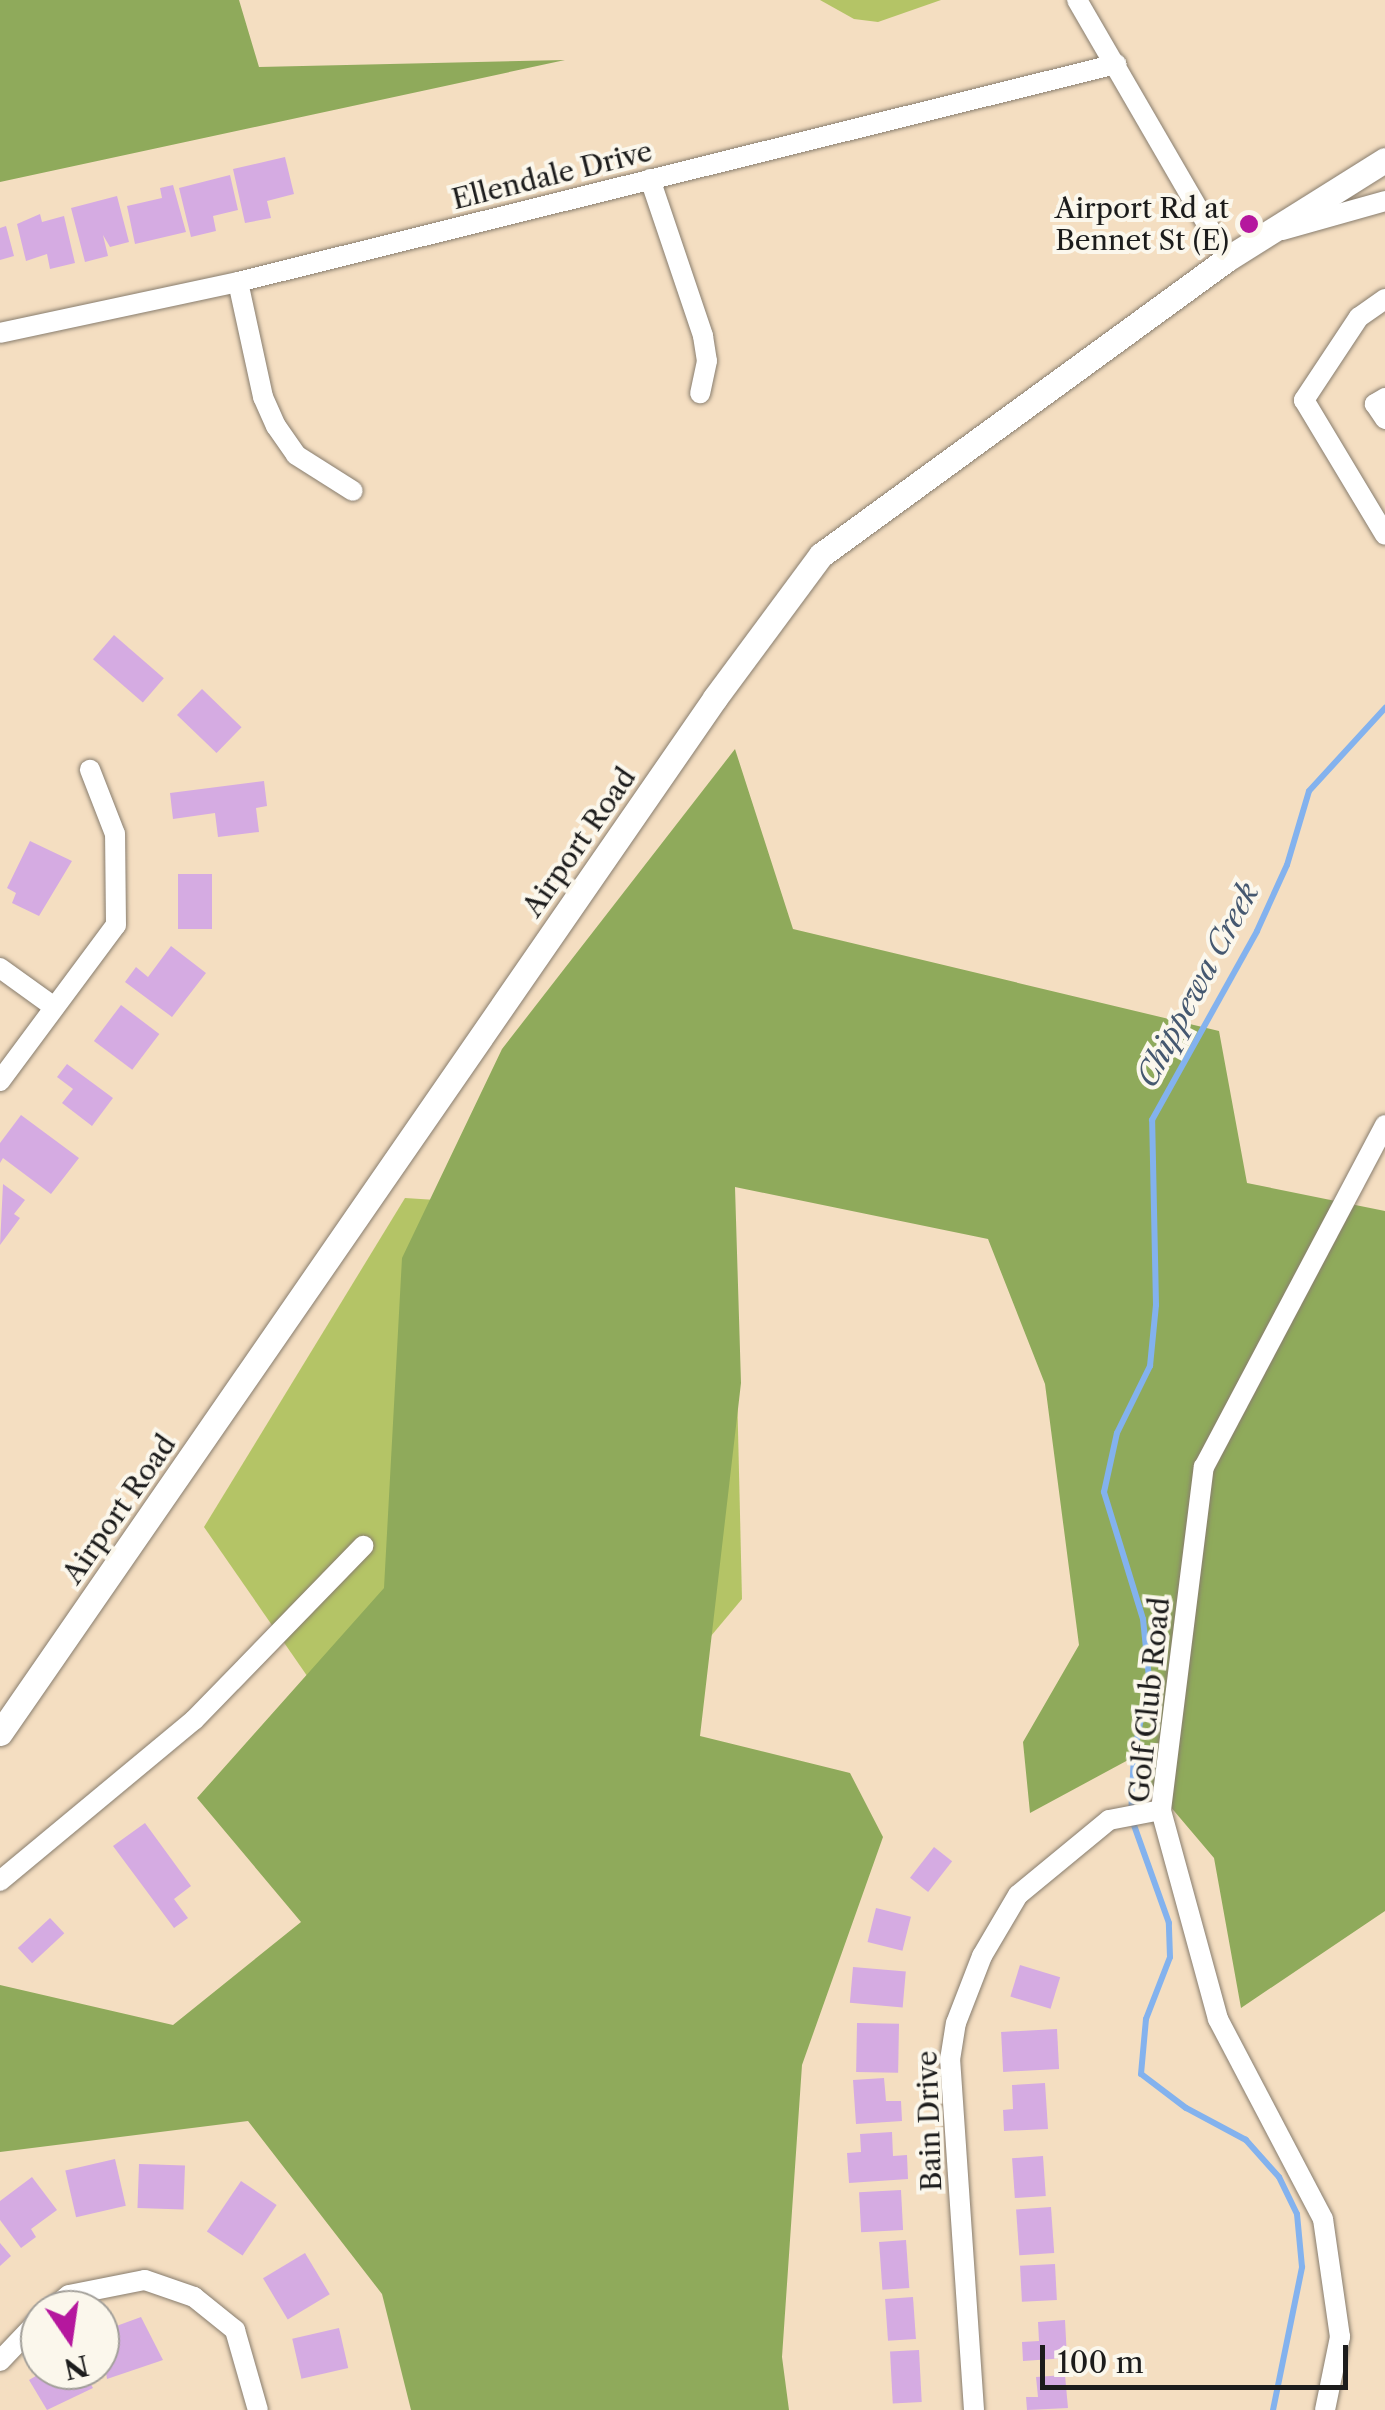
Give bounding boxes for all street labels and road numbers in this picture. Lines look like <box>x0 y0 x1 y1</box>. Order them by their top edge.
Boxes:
street label: Ellendale Drive <box>448 134 656 216</box>
street label: Airport Road <box>515 761 643 923</box>
street label: Airport Road <box>55 1428 183 1590</box>
street label: Golf Club Road <box>1122 1596 1176 1804</box>
street label: Bain Drive <box>910 2050 948 2192</box>

